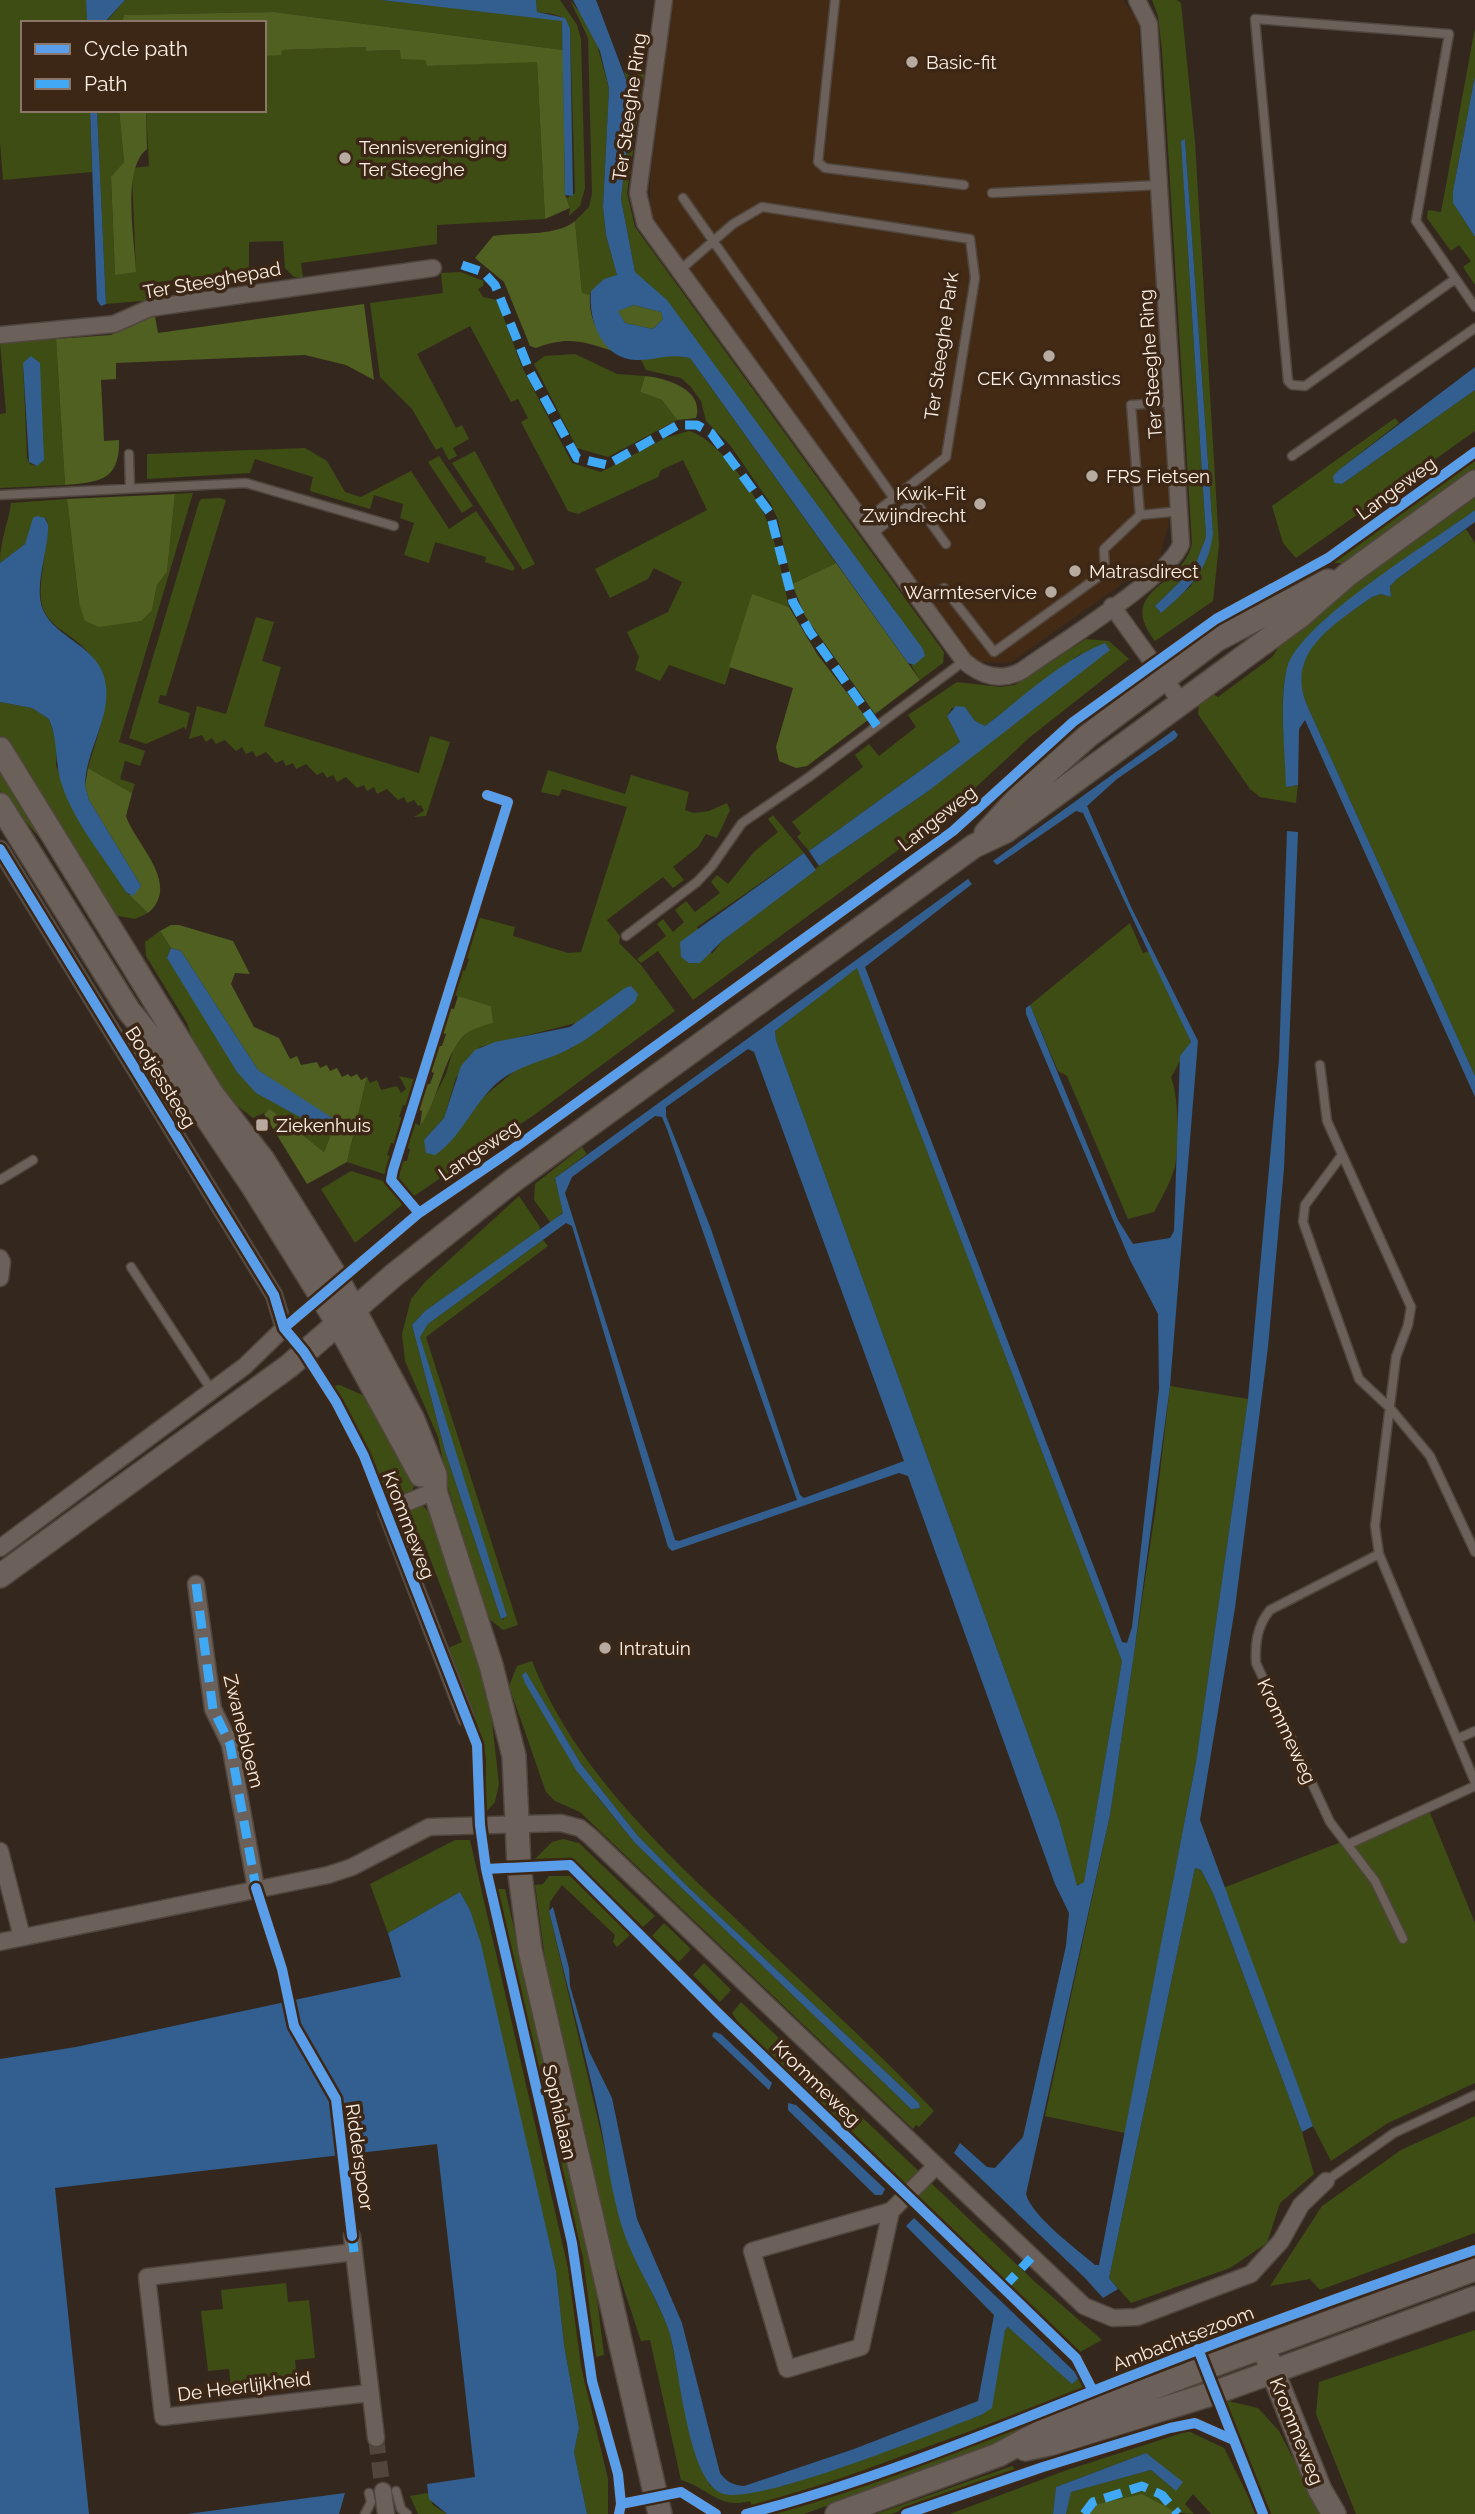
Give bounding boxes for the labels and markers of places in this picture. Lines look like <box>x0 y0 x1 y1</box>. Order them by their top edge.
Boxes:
place label: Basic-fit <box>926 51 997 73</box>
marker: Basic-fit <box>904 54 920 70</box>
place label: Tennisvereniging Ter Steeghe <box>359 136 507 180</box>
marker: Tennisvereniging Ter Steeghe <box>337 150 353 166</box>
marker: CEK Gymnastics <box>1041 348 1057 364</box>
place label: CEK Gymnastics <box>977 367 1121 389</box>
place label: FRS Fietsen <box>1106 465 1210 487</box>
marker: FRS Fietsen <box>1084 468 1100 484</box>
place label: Kwik-Fit Zwijndrecht <box>862 482 967 526</box>
marker: Kwik-Fit Zwijndrecht <box>972 496 988 512</box>
place label: Matrasdirect <box>1089 560 1199 582</box>
marker: Matrasdirect <box>1067 563 1083 579</box>
place label: Warmteservice <box>904 581 1037 603</box>
marker: Warmteservice <box>1043 584 1059 600</box>
place label: Ziekenhuis <box>276 1114 371 1136</box>
marker: Ziekenhuis <box>254 1117 270 1133</box>
place label: Intratuin <box>619 1637 691 1659</box>
marker: Intratuin <box>597 1640 613 1656</box>

